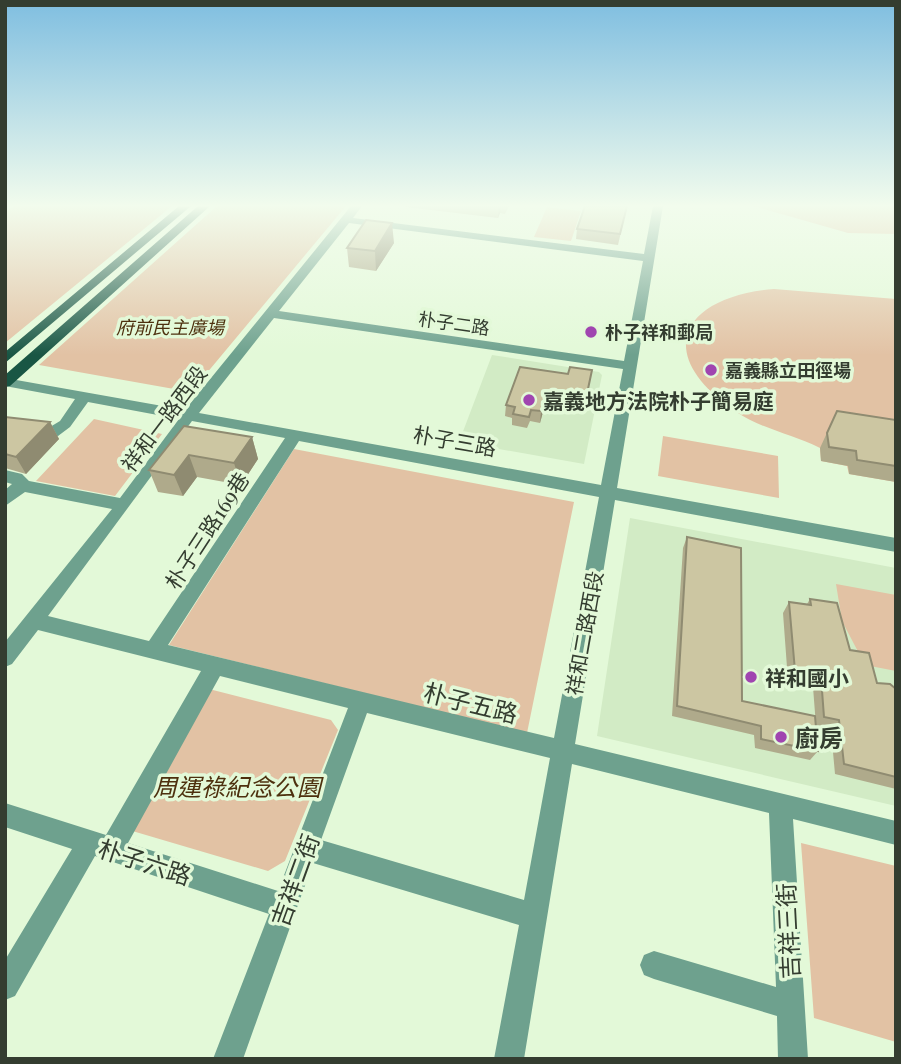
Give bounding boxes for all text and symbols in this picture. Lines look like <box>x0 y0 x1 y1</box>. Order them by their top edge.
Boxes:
street label: 朴子二路 <box>417 306 491 340</box>
park label: 府前民主廣場 <box>116 315 226 339</box>
place label: 朴子祥和郵局 <box>605 320 713 344</box>
marker: 朴子祥和郵局 <box>583 324 599 340</box>
place label: 嘉義縣立田徑場 <box>725 358 851 382</box>
street label: 祥和一路西段 <box>114 359 212 477</box>
marker: 嘉義縣立田徑場 <box>703 362 719 378</box>
place label: 嘉義地方法院朴子簡易庭 <box>543 386 774 414</box>
marker: 嘉義地方法院朴子簡易庭 <box>521 392 537 408</box>
street label: 朴子三路 <box>411 419 499 461</box>
street label: 朴子三路169巷 <box>158 466 254 594</box>
street label: 祥和二路西段 <box>558 569 608 697</box>
place label: 祥和國小 <box>765 663 849 691</box>
marker: 祥和國小 <box>743 669 759 685</box>
street label: 朴子五路 <box>421 675 521 729</box>
place label: 廚房 <box>795 721 843 753</box>
marker: 廚房 <box>773 729 789 745</box>
park label: 周運祿紀念公園 <box>153 770 324 802</box>
street label: 吉祥二街 <box>263 829 325 931</box>
street label: 朴子六路 <box>94 831 196 891</box>
street label: 吉祥三街 <box>769 882 805 980</box>

